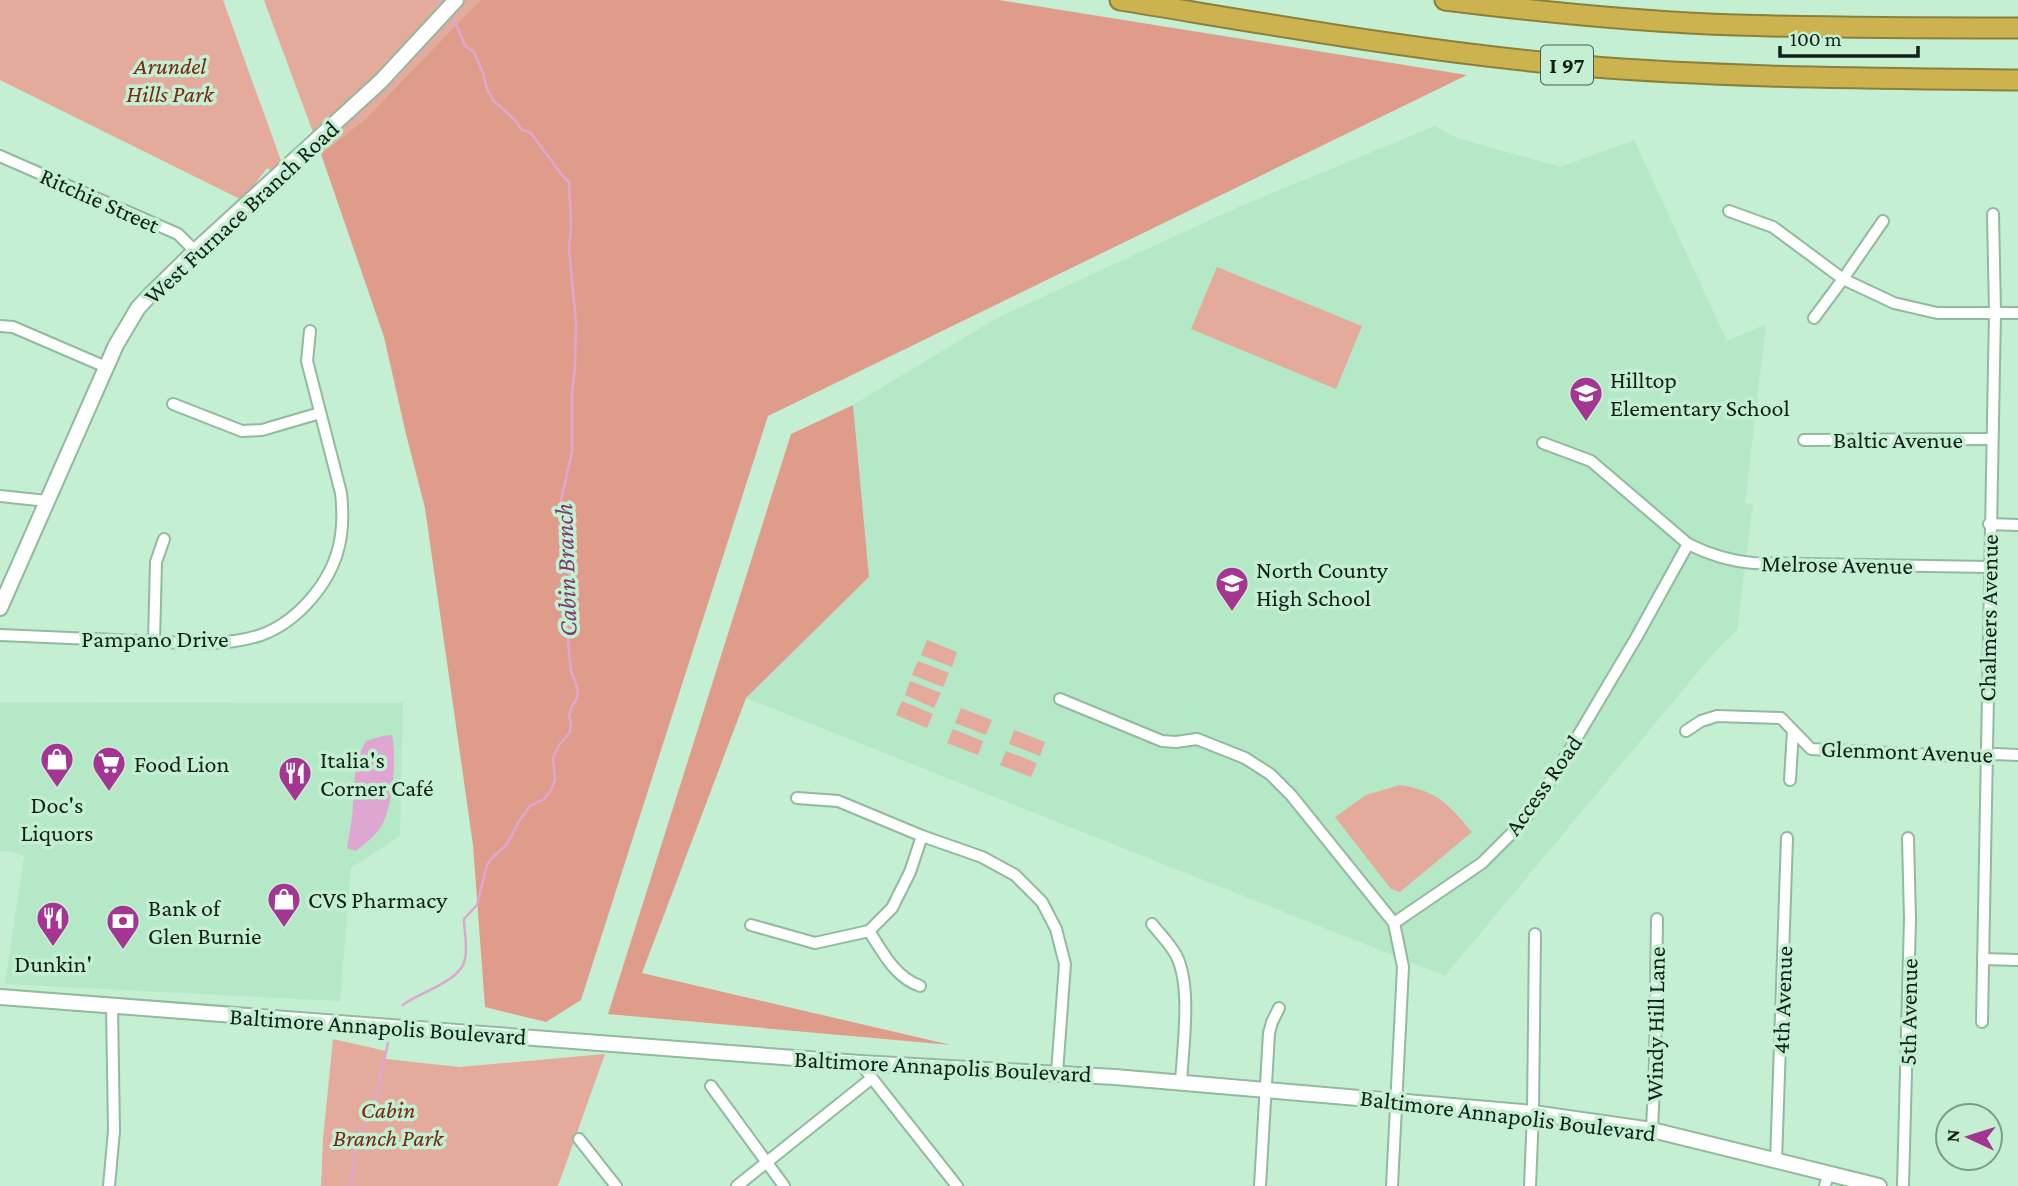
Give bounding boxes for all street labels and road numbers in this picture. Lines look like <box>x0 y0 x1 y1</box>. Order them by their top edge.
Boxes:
road number: I 97 <box>1541 46 1593 85</box>
street label: West Furnace Branch Road <box>138 115 344 309</box>
street label: Ritchie Street <box>36 162 165 239</box>
street label: Baltic Avenue <box>1833 426 1963 453</box>
street label: Chalmers Avenue <box>1973 534 2003 702</box>
street label: Melrose Avenue <box>1761 549 1913 579</box>
street label: Pampano Drive <box>81 625 229 652</box>
street label: Access Road <box>1499 729 1588 840</box>
street label: Glenmont Avenue <box>1821 735 1993 767</box>
street label: 4th Avenue <box>1767 945 1797 1055</box>
street label: Windy Hill Lane <box>1640 946 1670 1102</box>
street label: 5th Avenue <box>1894 958 1922 1066</box>
street label: Baltimore Annapolis Boulevard <box>229 1002 528 1050</box>
street label: Baltimore Annapolis Boulevard <box>794 1045 1093 1087</box>
street label: Baltimore Annapolis Boulevard <box>1359 1083 1658 1147</box>

